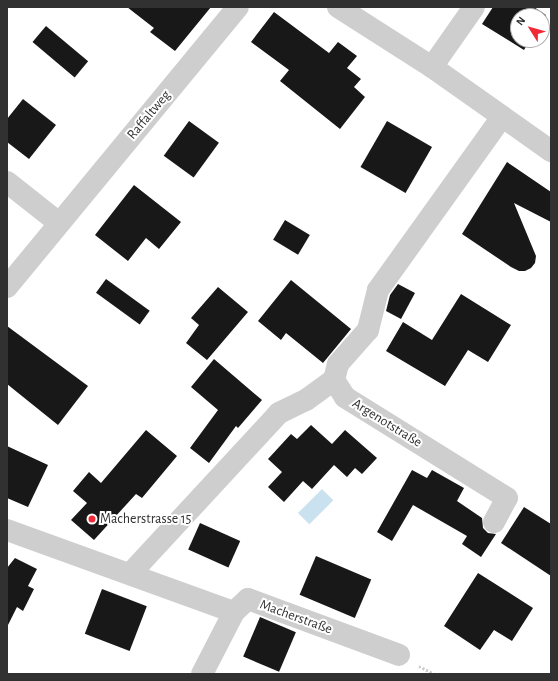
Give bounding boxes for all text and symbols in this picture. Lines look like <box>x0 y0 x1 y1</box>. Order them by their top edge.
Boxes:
north arrow <box>510 8 550 48</box>
text: N <box>514 15 528 27</box>
street label: Raffaltweg <box>124 87 174 143</box>
street label: Argenotstraße <box>349 395 425 451</box>
place label: Macherstrasse 15 <box>100 511 191 527</box>
marker: Macherstrasse 15 <box>87 514 97 524</box>
street label: Macherstraße <box>258 596 334 638</box>

